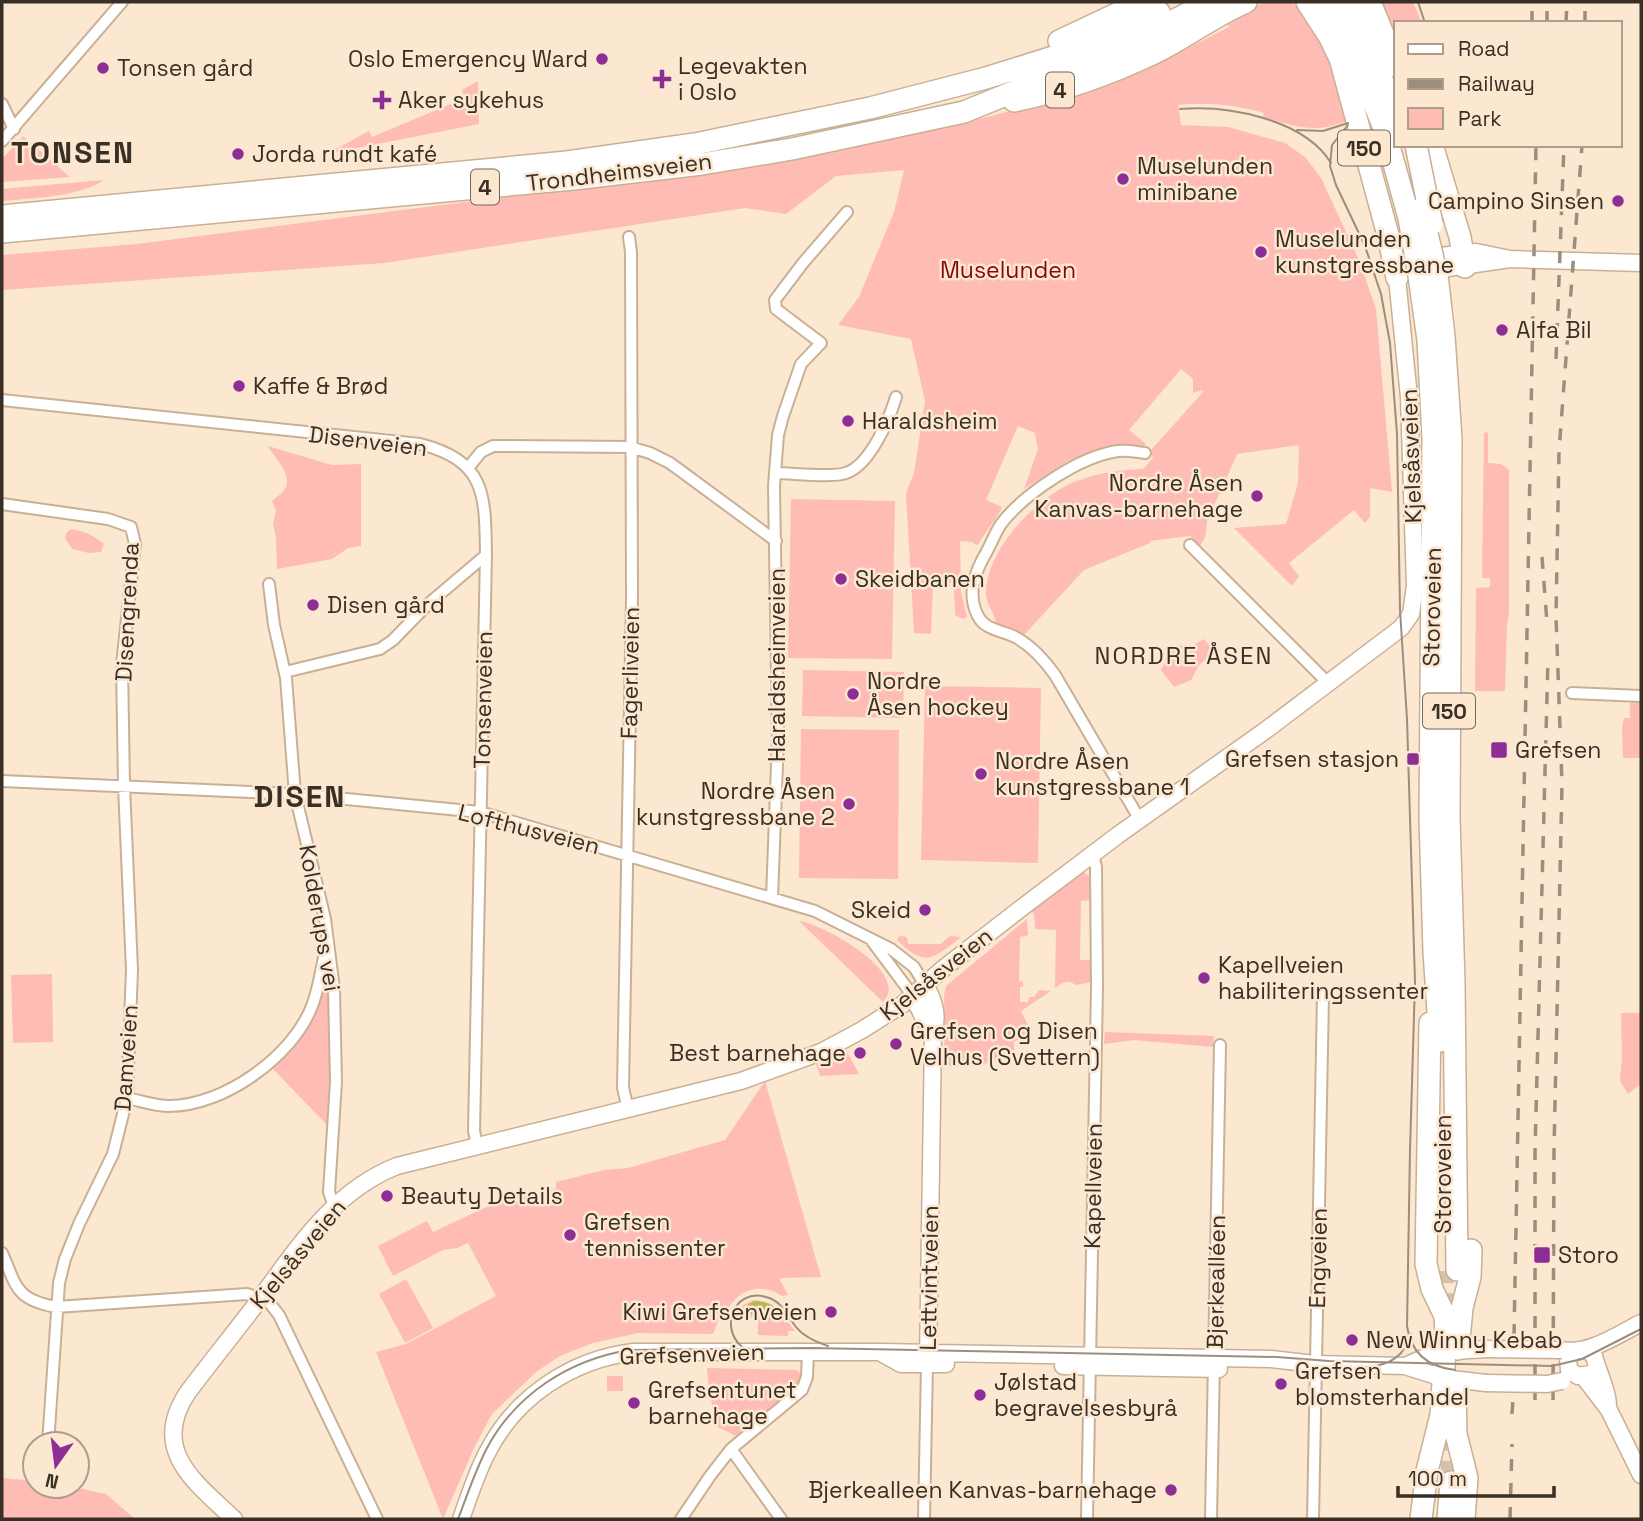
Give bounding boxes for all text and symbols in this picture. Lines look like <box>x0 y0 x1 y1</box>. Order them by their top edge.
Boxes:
legend <box>1394 21 1622 147</box>
text: Road <box>1458 35 1510 62</box>
place label: Oslo Emergency Ward <box>348 44 588 74</box>
marker: Oslo Emergency Ward <box>594 51 610 67</box>
place label: Legevakten i Oslo <box>678 51 808 107</box>
place label: Tonsen gård <box>117 53 253 83</box>
marker: Tonsen gård <box>95 60 111 76</box>
marker: Legevakten i Oslo <box>652 69 672 89</box>
text: Railway <box>1458 70 1535 97</box>
road number: 4 <box>1046 72 1074 108</box>
place label: Aker sykehus <box>398 85 544 115</box>
marker: Aker sykehus <box>372 90 392 110</box>
text: Park <box>1458 105 1502 132</box>
road number: 150 <box>1338 130 1390 166</box>
district label: TONSEN <box>11 133 135 172</box>
place label: Jorda rundt kafé <box>252 139 437 169</box>
marker: Jorda rundt kafé <box>230 146 246 162</box>
street label: Trondheimsveien <box>524 146 714 198</box>
place label: Muselunden minibane <box>1137 151 1273 207</box>
road number: 4 <box>471 170 499 204</box>
marker: Muselunden minibane <box>1115 171 1131 187</box>
place label: Campino Sinsen <box>1428 186 1604 216</box>
marker: Campino Sinsen <box>1610 193 1626 209</box>
place label: Muselunden kunstgressbane <box>1275 224 1454 280</box>
marker: Muselunden kunstgressbane <box>1253 244 1269 260</box>
park label: Muselunden <box>940 255 1076 285</box>
place label: Alfa Bil <box>1516 315 1592 345</box>
marker: Alfa Bil <box>1494 322 1510 338</box>
place label: Kaffe & Brød <box>253 371 388 401</box>
marker: Kaffe & Brød <box>231 378 247 394</box>
street label: Kjelsåsveien <box>1394 388 1428 524</box>
place label: Haraldsheim <box>862 406 998 436</box>
marker: Haraldsheim <box>840 413 856 429</box>
street label: Disenveien <box>307 419 429 463</box>
place label: Nordre Åsen Kanvas-barnehage <box>1034 468 1243 524</box>
marker: Nordre Åsen Kanvas-barnehage <box>1249 488 1265 504</box>
street label: Disengrenda <box>108 542 146 682</box>
street label: Storoveien <box>1416 547 1448 667</box>
place label: Skeidbanen <box>855 564 985 594</box>
street label: Haraldsheimveien <box>762 568 792 762</box>
marker: Skeidbanen <box>833 571 849 587</box>
place label: Disen gård <box>327 590 445 620</box>
marker: Disen gård <box>305 597 321 613</box>
street label: Fagerliveien <box>614 607 646 739</box>
street label: Tonsenveien <box>467 631 499 769</box>
district label: NORDRE ÅSEN <box>1095 640 1273 671</box>
place label: Nordre Åsen hockey <box>867 666 1009 722</box>
marker: Nordre Åsen hockey <box>845 686 861 702</box>
road number: 150 <box>1423 694 1475 728</box>
place label: Grefsen <box>1515 735 1601 765</box>
marker: Grefsen <box>1489 740 1509 760</box>
place label: Grefsen stasjon <box>1225 744 1399 774</box>
place label: Nordre Åsen kunstgressbane 1 <box>995 746 1190 802</box>
marker: Grefsen stasjon <box>1405 751 1421 767</box>
marker: Nordre Åsen kunstgressbane 1 <box>973 766 989 782</box>
place label: Nordre Åsen kunstgressbane 2 <box>636 776 835 832</box>
district label: DISEN <box>254 777 346 816</box>
marker: Nordre Åsen kunstgressbane 2 <box>841 796 857 812</box>
street label: Lofthusveien <box>455 797 603 861</box>
street label: Kolderups vei <box>292 842 348 994</box>
place label: Skeid <box>851 895 911 925</box>
marker: Skeid <box>917 902 933 918</box>
street label: Kjelsåsveien <box>874 921 998 1027</box>
place label: Kapellveien habiliteringssenter <box>1218 950 1428 1006</box>
marker: Kapellveien habiliteringssenter <box>1196 970 1212 986</box>
street label: Damveien <box>107 1004 145 1112</box>
place label: Grefsen og Disen Velhus (Svettern) <box>910 1016 1100 1072</box>
marker: Grefsen og Disen Velhus (Svettern) <box>888 1036 904 1052</box>
place label: Best barnehage <box>669 1038 846 1068</box>
marker: Best barnehage <box>852 1045 868 1061</box>
street label: Storoveien <box>1428 1114 1458 1234</box>
street label: Kapellveien <box>1077 1123 1109 1249</box>
place label: Beauty Details <box>401 1181 563 1211</box>
marker: Beauty Details <box>379 1188 395 1204</box>
street label: Kjelsåsveien <box>243 1193 353 1315</box>
street label: Lettvintveien <box>913 1205 945 1351</box>
place label: Grefsen tennissenter <box>584 1207 726 1263</box>
street label: Engveien <box>1302 1207 1334 1309</box>
street label: Bjerkealléen <box>1200 1215 1232 1349</box>
marker: Grefsen tennissenter <box>562 1227 578 1243</box>
place label: Storo <box>1558 1240 1619 1270</box>
marker: Storo <box>1532 1245 1552 1265</box>
place label: Kiwi Grefsenveien <box>622 1297 817 1327</box>
marker: Kiwi Grefsenveien <box>823 1304 839 1320</box>
place label: New Winny Kebab <box>1366 1325 1563 1355</box>
marker: New Winny Kebab <box>1344 1332 1360 1348</box>
street label: Grefsenveien <box>619 1336 765 1372</box>
place label: Grefsen blomsterhandel <box>1295 1356 1469 1412</box>
place label: Jølstad begravelsesbyrå <box>994 1367 1178 1423</box>
place label: Grefsentunet barnehage <box>648 1375 797 1431</box>
marker: Grefsen blomsterhandel <box>1273 1376 1289 1392</box>
marker: Jølstad begravelsesbyrå <box>972 1387 988 1403</box>
marker: Grefsentunet barnehage <box>626 1395 642 1411</box>
north arrow <box>21 1430 91 1500</box>
scale bar <box>1398 1454 1554 1498</box>
text: 100 m <box>1408 1465 1467 1492</box>
text: N <box>43 1467 61 1495</box>
place label: Bjerkealleen Kanvas-barnehage <box>808 1475 1157 1505</box>
marker: Bjerkealleen Kanvas-barnehage <box>1163 1482 1179 1498</box>

